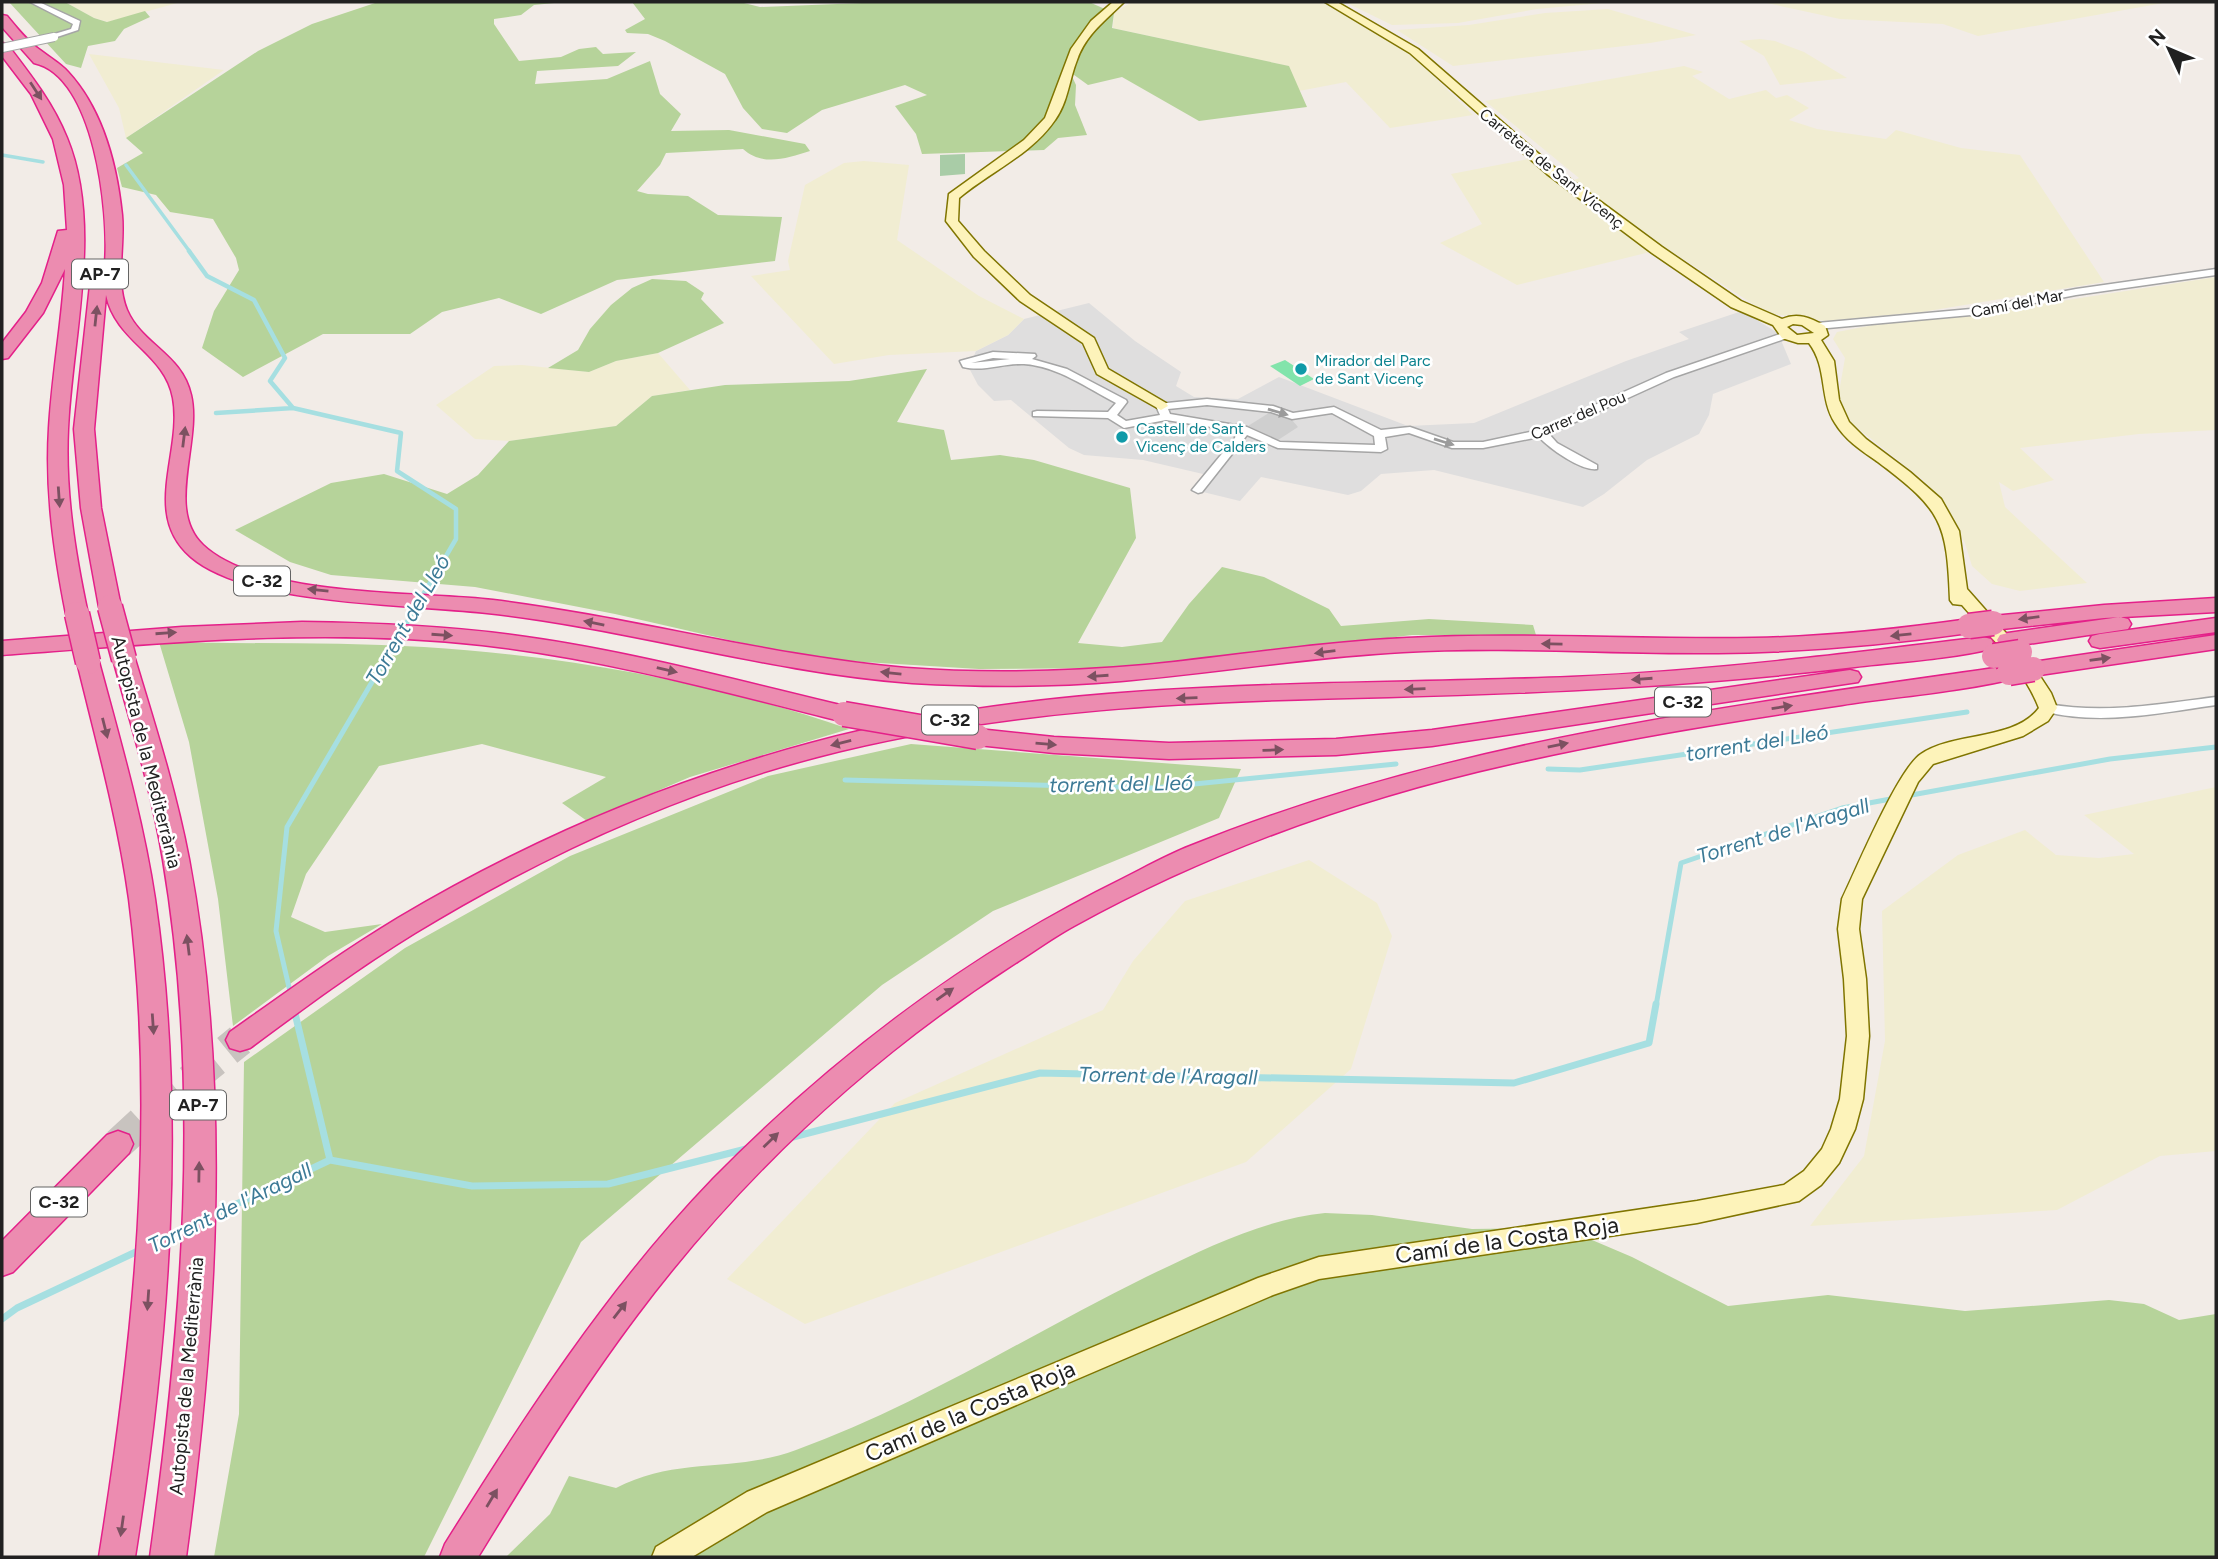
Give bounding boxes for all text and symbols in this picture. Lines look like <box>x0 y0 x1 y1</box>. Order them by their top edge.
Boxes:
north arrow <box>2134 14 2204 84</box>
text: N <box>2144 24 2171 51</box>
one-way arrow <box>29 81 42 101</box>
street label: Carretera de Sant Vicenç <box>1476 104 1628 233</box>
road number: AP-7 <box>72 260 128 288</box>
street label: Camí del Mar <box>1969 285 2065 322</box>
one-way arrow <box>90 305 101 327</box>
place label: Mirador del Parc de Sant Vicenç <box>1315 351 1431 388</box>
marker: Mirador del Parc de Sant Vicenç <box>1293 361 1309 377</box>
street label: Carrer del Pou <box>1528 387 1629 444</box>
one-way arrow <box>1267 407 1288 417</box>
place label: Castell de Sant Vicenç de Calders <box>1136 419 1266 456</box>
one-way arrow <box>179 426 190 448</box>
marker: Castell de Sant Vicenç de Calders <box>1114 429 1130 445</box>
one-way arrow <box>1434 437 1455 447</box>
one-way arrow <box>54 486 65 508</box>
water label: Torrent del Lleó <box>360 550 455 689</box>
road number: C-32 <box>234 566 290 596</box>
one-way arrow <box>307 584 329 595</box>
one-way arrow <box>2018 612 2040 623</box>
one-way arrow <box>583 617 605 628</box>
one-way arrow <box>155 627 177 638</box>
one-way arrow <box>432 630 454 641</box>
one-way arrow <box>1890 630 1912 641</box>
street label: Autopista de la Mediterrània <box>106 633 187 871</box>
one-way arrow <box>1540 638 1562 649</box>
one-way arrow <box>1313 647 1335 658</box>
one-way arrow <box>2089 653 2111 664</box>
one-way arrow <box>656 665 678 676</box>
one-way arrow <box>879 667 901 678</box>
one-way arrow <box>1087 671 1109 682</box>
one-way arrow <box>1631 674 1653 685</box>
one-way arrow <box>1404 684 1426 695</box>
road number: C-32 <box>1655 688 1711 716</box>
one-way arrow <box>1176 692 1198 703</box>
one-way arrow <box>1772 701 1794 712</box>
road number: C-32 <box>922 706 978 734</box>
one-way arrow <box>100 717 111 739</box>
water label: torrent del Lleó <box>1684 719 1830 766</box>
one-way arrow <box>830 738 852 749</box>
one-way arrow <box>1035 739 1057 750</box>
one-way arrow <box>1547 740 1569 751</box>
one-way arrow <box>1263 745 1285 756</box>
water label: torrent del Lleó <box>1049 770 1193 797</box>
water label: Torrent de l'Aragall <box>1694 792 1872 869</box>
one-way arrow <box>182 934 193 956</box>
one-way arrow <box>936 987 954 1001</box>
one-way arrow <box>148 1013 159 1035</box>
water label: Torrent de l'Aragall <box>1078 1061 1258 1090</box>
road number: AP-7 <box>170 1090 226 1120</box>
one-way arrow <box>762 1132 779 1148</box>
water label: Torrent de l'Aragall <box>144 1157 316 1258</box>
one-way arrow <box>193 1161 205 1183</box>
road number: C-32 <box>31 1188 87 1217</box>
street label: Camí de la Costa Roja <box>1393 1210 1621 1270</box>
street label: Autopista de la Mediterrània <box>165 1256 208 1496</box>
one-way arrow <box>142 1290 153 1312</box>
one-way arrow <box>613 1302 628 1320</box>
street label: Camí de la Costa Roja <box>861 1354 1079 1468</box>
one-way arrow <box>486 1489 499 1508</box>
one-way arrow <box>116 1515 127 1537</box>

